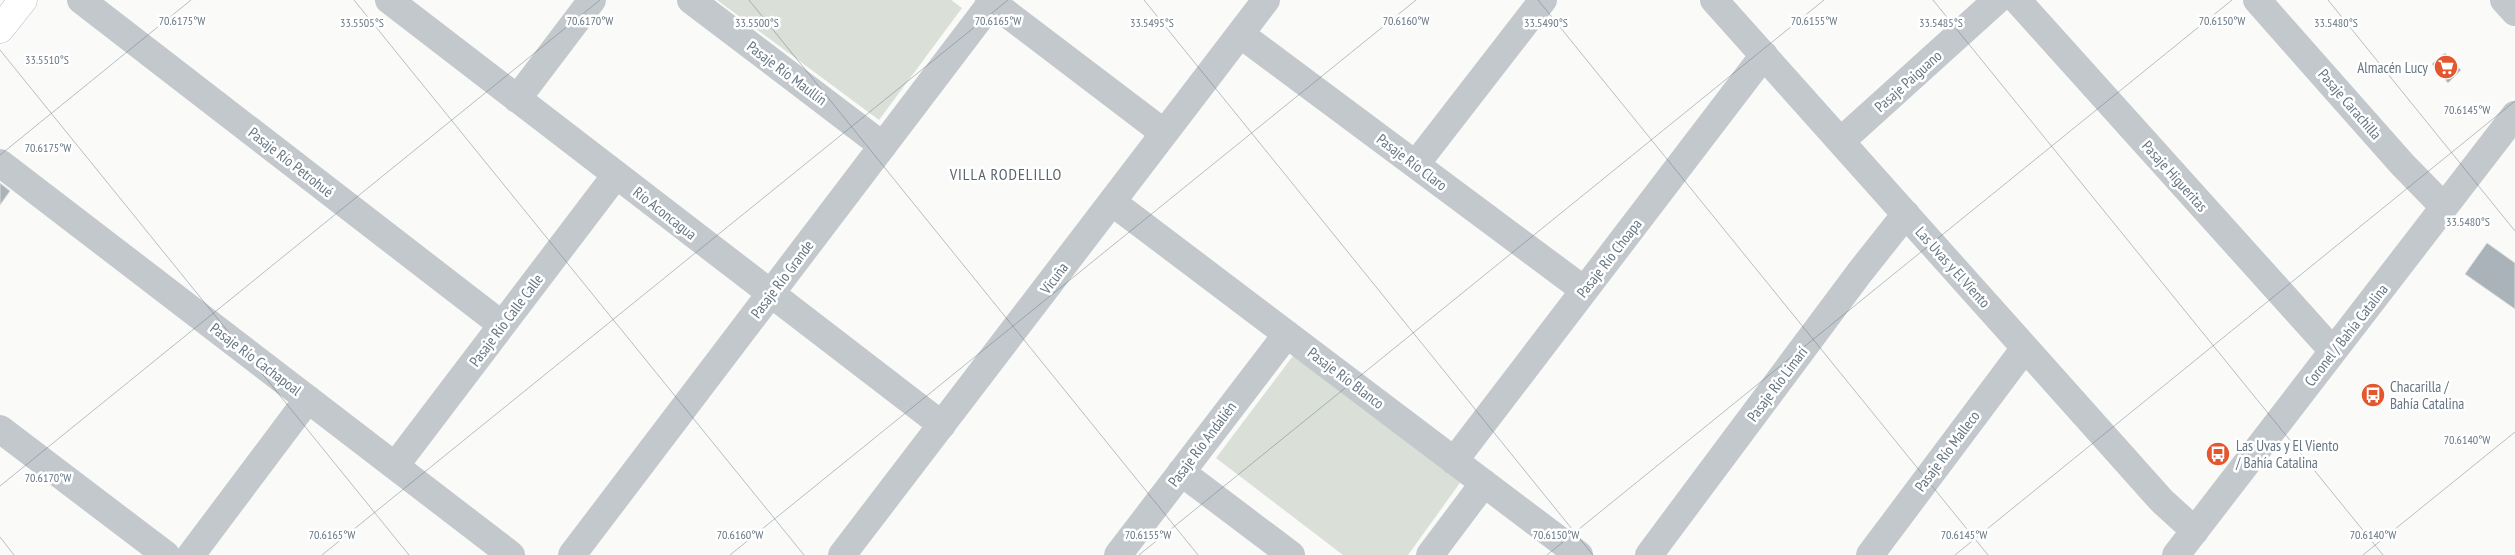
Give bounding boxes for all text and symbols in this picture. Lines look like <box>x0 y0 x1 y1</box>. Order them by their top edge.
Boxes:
text: 70.6175°W <box>159 13 205 28</box>
text: 70.6170°W <box>567 13 613 28</box>
text: 70.6165°W <box>975 13 1021 28</box>
text: 70.6160°W <box>1383 13 1429 28</box>
text: 70.6155°W <box>1791 13 1837 28</box>
text: 70.6150°W <box>2199 13 2245 28</box>
text: 33.5505°S <box>340 15 384 30</box>
text: 33.5500°S <box>735 15 779 30</box>
text: 33.5495°S <box>1130 15 1174 30</box>
text: 33.5490°S <box>1524 15 1568 30</box>
text: 33.5485°S <box>1919 15 1963 30</box>
text: 33.5480°S <box>2314 15 2358 30</box>
street label: Pasaje Río Maullín <box>743 37 831 109</box>
street label: Pasaje Paiguano <box>1871 46 1945 116</box>
text: 33.5510°S <box>25 52 69 67</box>
supermarket icon: Almacén Lucy <box>2433 54 2459 80</box>
place label: Almacén Lucy <box>2357 58 2428 77</box>
street label: Pasaje Carachilla <box>2314 65 2386 143</box>
text: 70.6145°W <box>2444 102 2490 117</box>
street label: Pasaje Río Petrohué <box>245 123 337 201</box>
street label: Pasaje Río Claro <box>1373 129 1451 195</box>
street label: Pasaje Higueritas <box>2138 137 2212 215</box>
text: 70.6175°W <box>25 140 71 155</box>
district label: VILLA RODELILLO <box>949 164 1062 184</box>
street label: Río Aconcagua <box>630 182 700 244</box>
text: 33.5480°S <box>2446 214 2490 229</box>
street label: Pasaje Río Choapa <box>1572 215 1646 301</box>
street label: Las Uvas y El Viento <box>1912 222 1994 312</box>
street label: Pasaje Río Grande <box>746 236 818 322</box>
street label: Vicuña <box>1035 258 1072 298</box>
street label: Pasaje Río Calle Calle <box>465 270 547 370</box>
street label: Coronel / Bahía Catalina <box>2300 280 2392 390</box>
street label: Pasaje Río Cachapoal <box>207 319 306 400</box>
street label: Pasaje Río Limarí <box>1743 342 1812 425</box>
street label: Pasaje Río Blanco <box>1304 343 1388 413</box>
place label: Chacarilla / Bahía Catalina <box>2390 377 2464 413</box>
bus stop icon: Chacarilla / Bahía Catalina <box>2360 382 2386 408</box>
street label: Pasaje Río Andalién <box>1164 398 1240 490</box>
street label: Pasaje Río Malleco <box>1910 407 1984 495</box>
text: 70.6140°W <box>2444 432 2490 447</box>
place label: Las Uvas y El Viento / Bahía Catalina <box>2235 436 2339 472</box>
bus stop icon: Las Uvas y El Viento / Bahía Catalina <box>2205 441 2231 467</box>
text: 70.6170°W <box>25 470 71 485</box>
text: 70.6165°W <box>309 527 355 542</box>
text: 70.6160°W <box>717 527 763 542</box>
text: 70.6155°W <box>1125 527 1171 542</box>
text: 70.6150°W <box>1533 527 1579 542</box>
text: 70.6145°W <box>1941 527 1987 542</box>
text: 70.6140°W <box>2350 527 2396 542</box>

